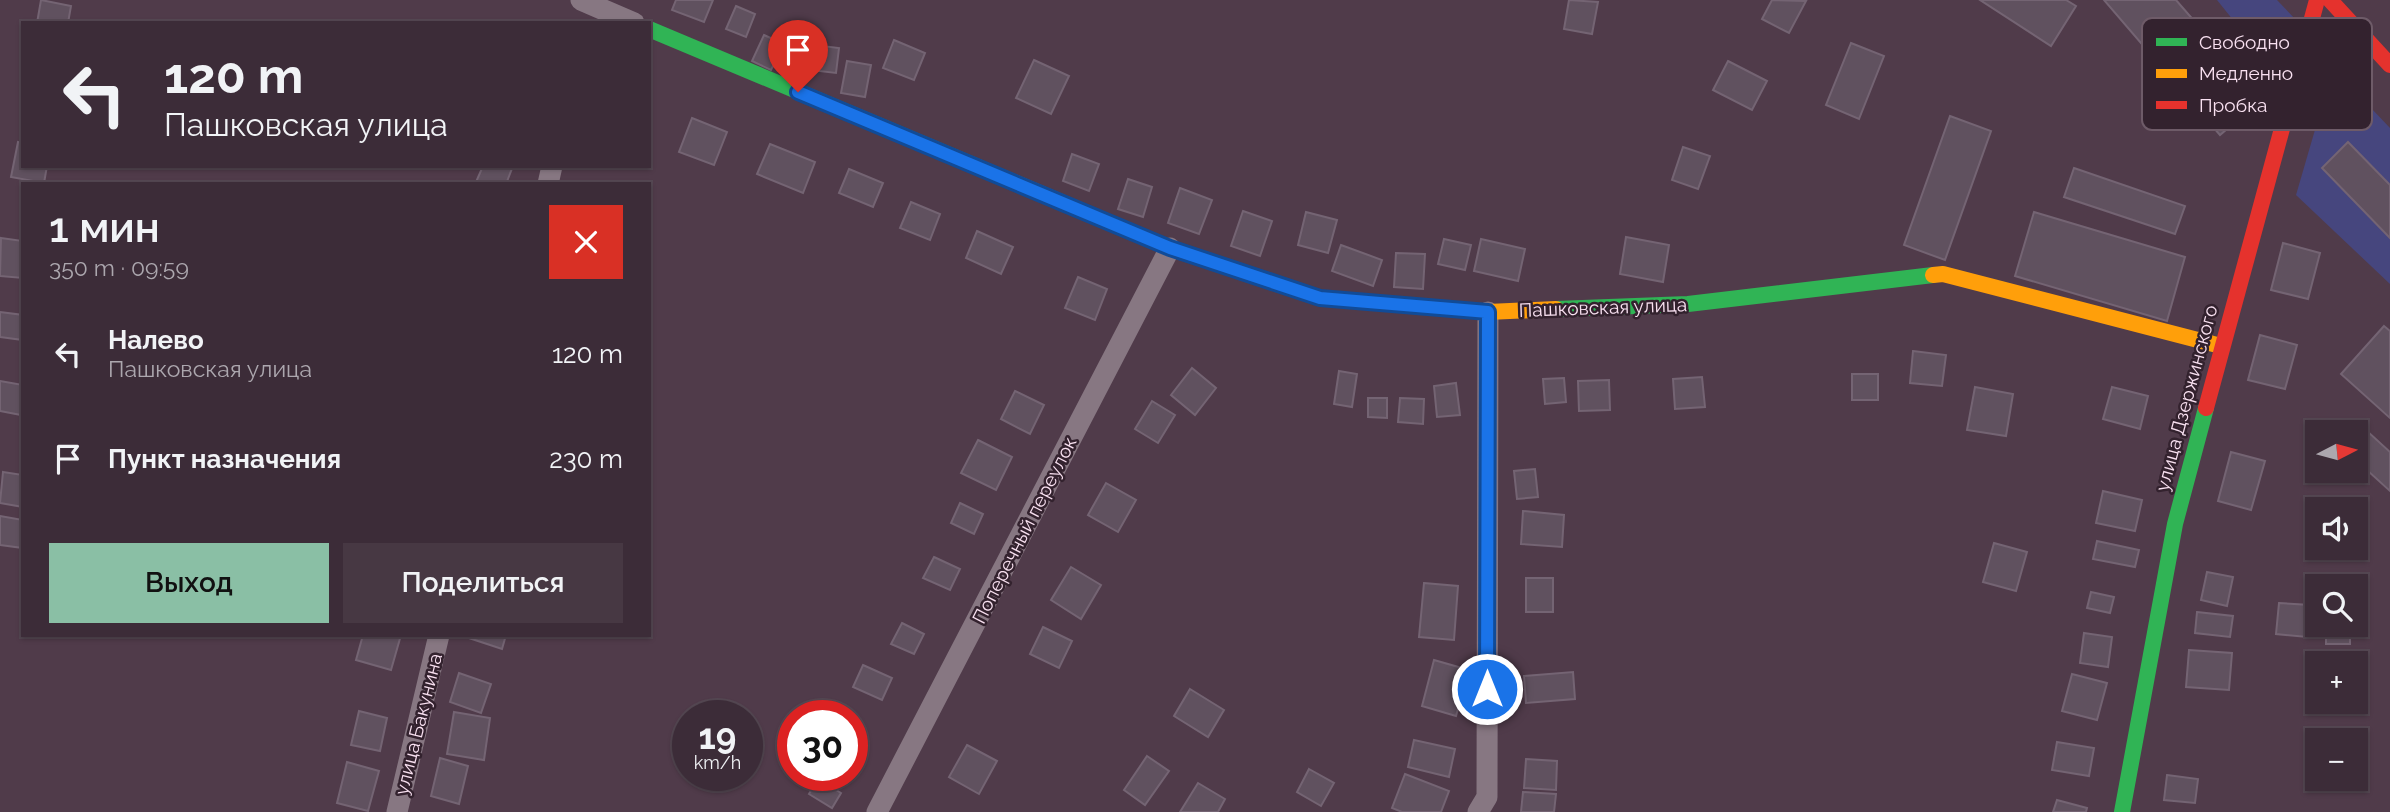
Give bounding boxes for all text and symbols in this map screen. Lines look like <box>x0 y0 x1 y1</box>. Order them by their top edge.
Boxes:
legend <box>2142 18 2372 130</box>
pin <box>768 20 828 92</box>
icon: arrive <box>779 31 817 69</box>
text: Свободно <box>2199 31 2290 53</box>
text: 120 m <box>164 47 303 104</box>
icon: left <box>49 49 140 140</box>
text: Медленно <box>2199 62 2293 84</box>
text: Пробка <box>2199 94 2267 116</box>
text: Пашковская улица <box>164 106 448 143</box>
text: 1 мин <box>49 203 160 252</box>
button: close <box>549 205 623 279</box>
text: 350 m · 09:59 <box>49 254 189 281</box>
street label: Пашковская улица <box>1518 293 1688 321</box>
street label: улица Дзержинского <box>2151 302 2221 494</box>
text: Налево <box>108 325 204 355</box>
icon: left <box>49 335 87 373</box>
text: 120 m <box>552 339 623 369</box>
text: Пашковская улица <box>108 355 312 382</box>
north arrow <box>2305 420 2368 483</box>
map controls <box>2305 420 2368 791</box>
street label: Поперечный переулок <box>967 433 1081 627</box>
icon: arrive <box>49 440 87 478</box>
text: Пункт назначения <box>108 444 341 474</box>
text: 230 m <box>549 444 623 474</box>
button: sound <box>2305 497 2368 560</box>
button: Выход <box>49 543 329 623</box>
button: Поделиться <box>343 543 623 623</box>
button: search <box>2305 574 2368 637</box>
street label: улица Бакунина <box>390 651 446 797</box>
button: + <box>2305 651 2368 714</box>
position arrow <box>1450 652 1524 726</box>
speed limit sign: 30 <box>777 700 868 791</box>
text: 19 <box>699 716 736 757</box>
button: − <box>2305 728 2368 791</box>
text: km/h <box>694 752 741 773</box>

